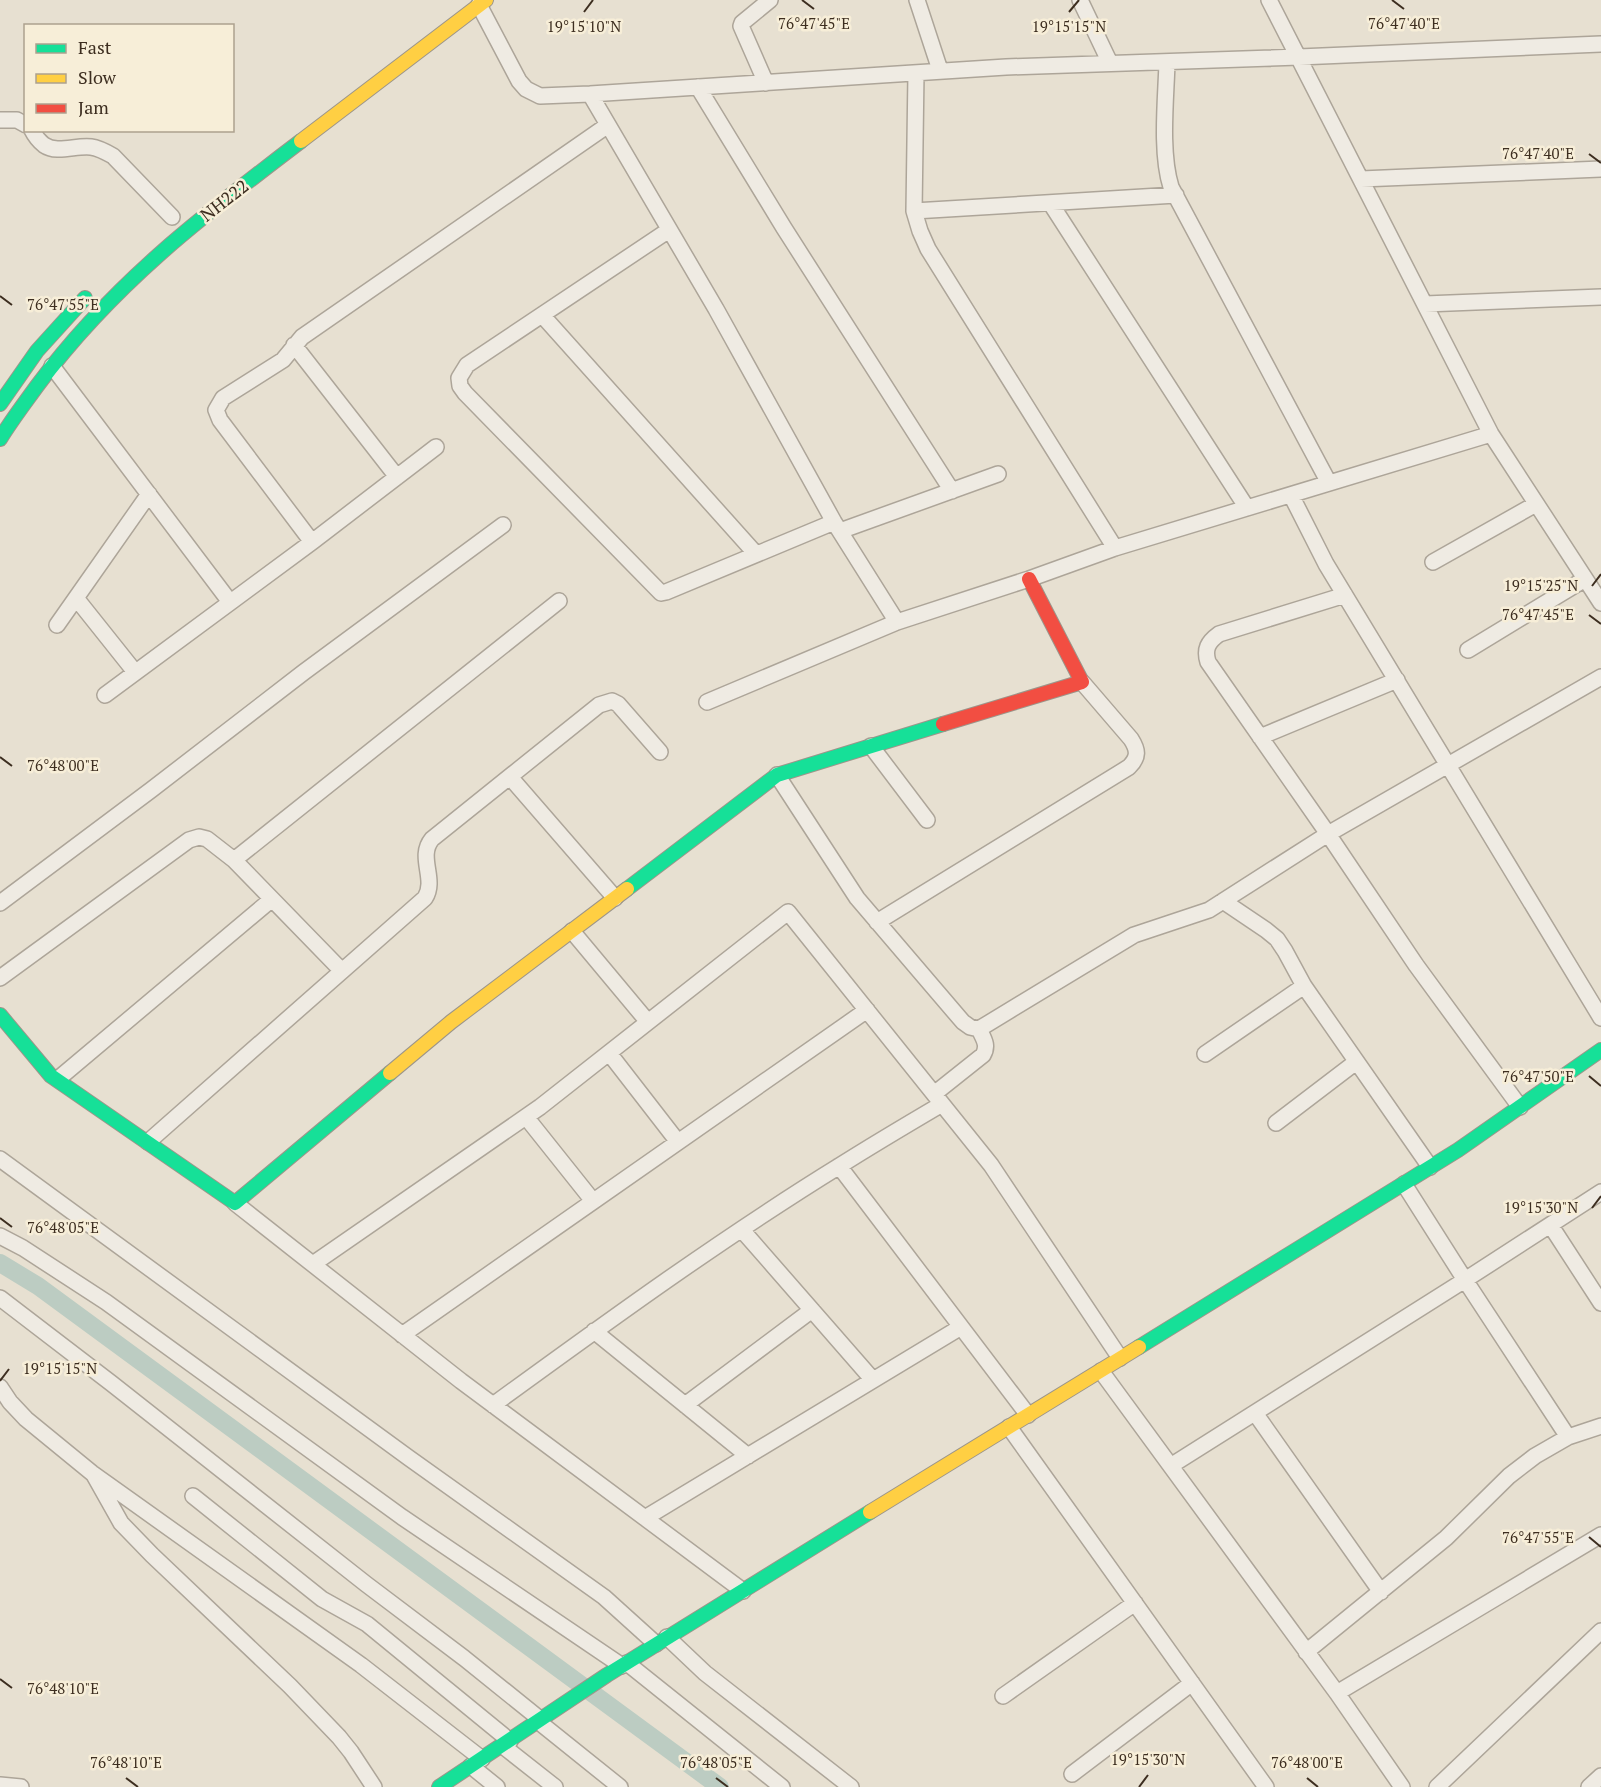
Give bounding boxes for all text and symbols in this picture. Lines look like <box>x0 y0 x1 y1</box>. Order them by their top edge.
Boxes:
text: 76°47'45"E <box>778 13 850 33</box>
text: 76°47'40"E <box>1368 13 1440 33</box>
text: 19°15'10"N <box>547 16 621 36</box>
text: 19°15'15"N <box>1032 16 1106 36</box>
legend <box>24 24 234 132</box>
text: Fast <box>78 35 112 59</box>
text: Slow <box>78 65 117 89</box>
text: Jam <box>78 95 109 119</box>
text: 76°47'40"E <box>1502 143 1574 163</box>
street label: NH222 <box>195 174 253 226</box>
text: 76°47'55"E <box>27 294 99 314</box>
text: 19°15'25"N <box>1504 575 1578 595</box>
text: 76°47'45"E <box>1502 604 1574 624</box>
text: 76°48'00"E <box>27 755 99 775</box>
text: 76°47'50"E <box>1502 1066 1574 1086</box>
text: 19°15'30"N <box>1504 1197 1578 1217</box>
text: 76°48'05"E <box>27 1217 99 1237</box>
text: 19°15'15"N <box>23 1358 97 1378</box>
text: 76°47'55"E <box>1502 1527 1574 1547</box>
text: 76°48'10"E <box>27 1678 99 1698</box>
text: 19°15'30"N <box>1111 1749 1185 1769</box>
text: 76°48'10"E <box>90 1752 162 1772</box>
text: 76°48'05"E <box>680 1752 752 1772</box>
text: 76°48'00"E <box>1271 1752 1343 1772</box>

